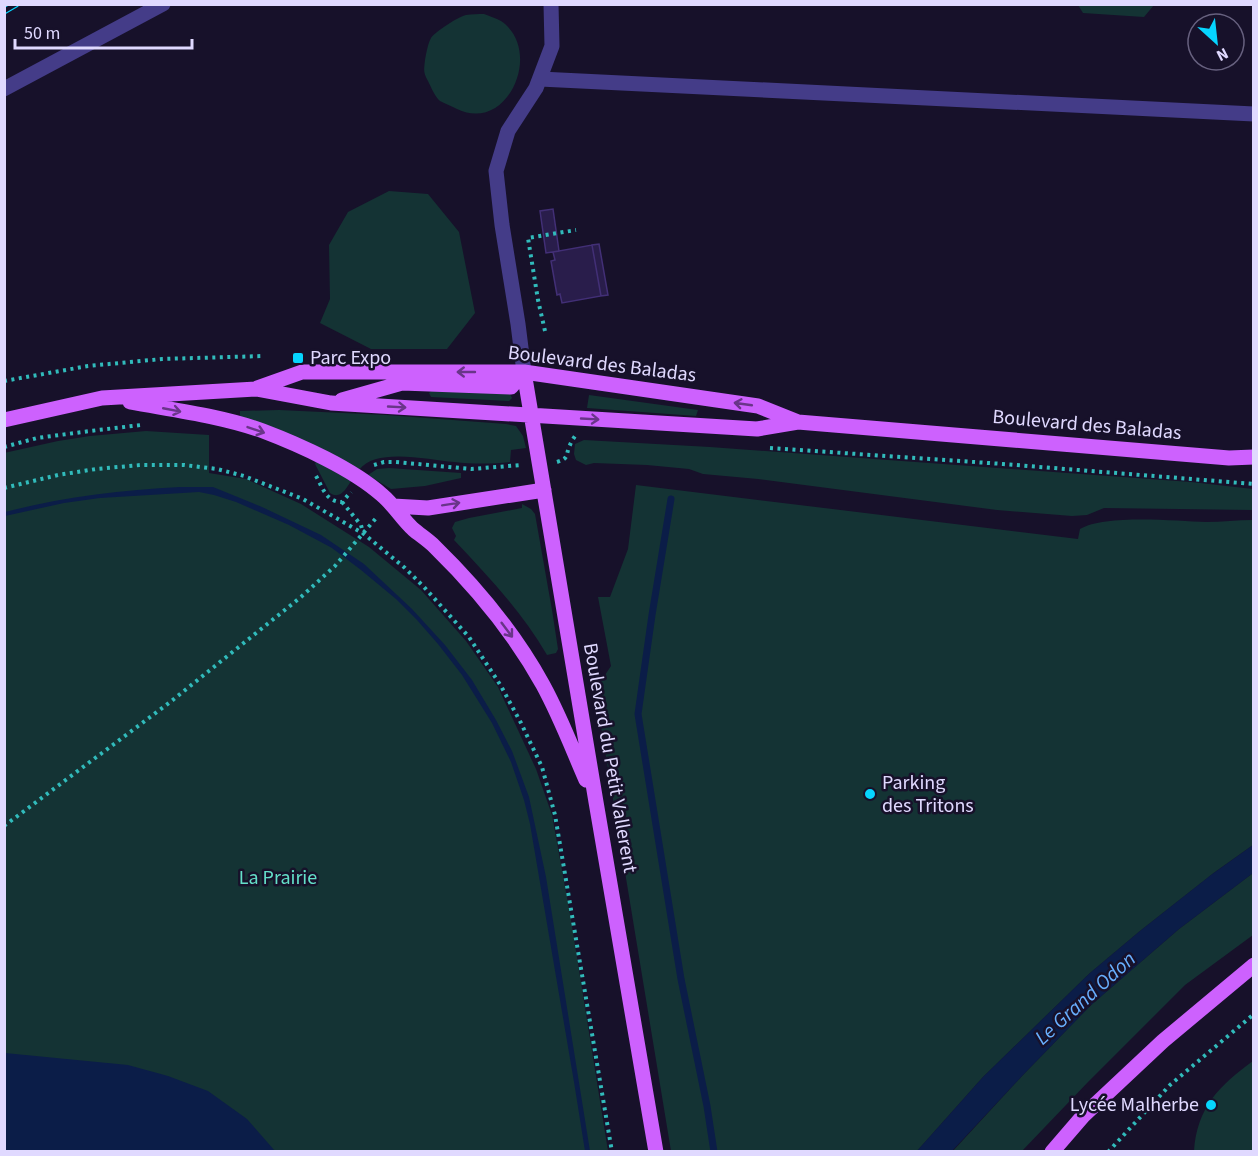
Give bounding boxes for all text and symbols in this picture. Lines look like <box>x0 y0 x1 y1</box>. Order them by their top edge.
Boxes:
scale bar <box>15 12 192 50</box>
north arrow <box>1186 12 1246 72</box>
text: 50 m <box>24 21 60 46</box>
text: N <box>1213 42 1232 67</box>
street label: Boulevard des Baladas <box>506 339 698 389</box>
place label: Parc Expo <box>310 344 391 372</box>
marker: Parc Expo <box>291 351 305 365</box>
one-way arrow <box>456 366 476 378</box>
one-way arrow <box>733 398 753 409</box>
one-way arrow <box>387 401 407 412</box>
street label: Boulevard des Baladas <box>991 403 1183 447</box>
one-way arrow <box>161 405 181 416</box>
one-way arrow <box>579 413 599 424</box>
one-way arrow <box>247 425 265 436</box>
one-way arrow <box>441 499 460 510</box>
one-way arrow <box>500 621 513 637</box>
street label: Boulevard du Petit Vallerent <box>576 641 644 875</box>
place label: Parking des Tritons <box>882 769 974 820</box>
marker: Parking des Tritons <box>863 787 877 801</box>
park label: La Prairie <box>239 864 317 892</box>
water label: Le Grand Odon <box>1028 944 1142 1052</box>
place label: Lycée Malherbe <box>1070 1091 1199 1119</box>
marker: Lycée Malherbe <box>1204 1098 1218 1112</box>

